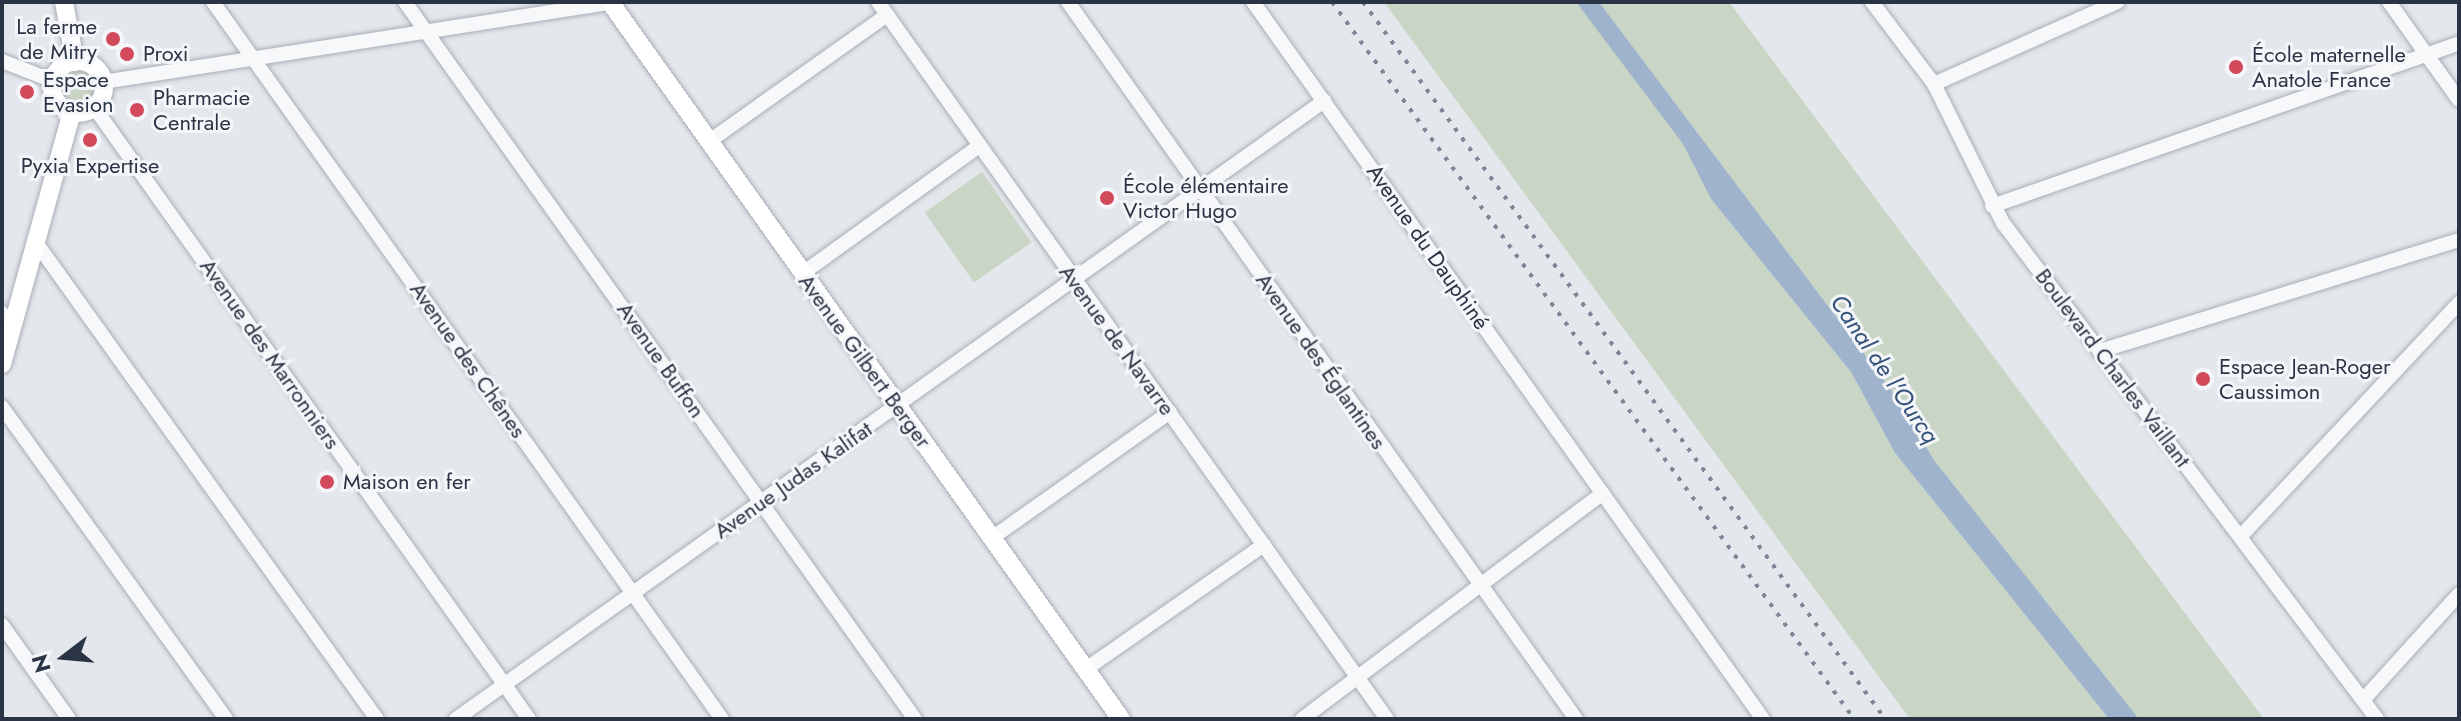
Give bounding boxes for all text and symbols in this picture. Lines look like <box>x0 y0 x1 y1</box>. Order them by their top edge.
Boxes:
place label: La ferme de Mitry <box>16 13 97 64</box>
marker: La ferme de Mitry <box>104 30 122 48</box>
place label: Proxi <box>143 41 188 67</box>
place label: École maternelle Anatole France <box>2252 41 2406 92</box>
marker: Proxi <box>118 45 136 63</box>
marker: École maternelle Anatole France <box>2227 58 2245 76</box>
place label: Espace Evasion <box>43 66 114 118</box>
marker: Espace Evasion <box>18 83 36 101</box>
place label: Pharmacie Centrale <box>153 84 250 136</box>
marker: Pharmacie Centrale <box>128 101 146 119</box>
marker: Pyxia Expertise <box>81 131 99 149</box>
place label: Pyxia Expertise <box>21 153 159 179</box>
street label: Avenue du Dauphiné <box>1361 159 1495 335</box>
place label: École élémentaire Victor Hugo <box>1123 172 1289 224</box>
marker: École élémentaire Victor Hugo <box>1098 189 1116 207</box>
street label: Avenue des Marronniers <box>194 254 346 454</box>
street label: Avenue de Navarre <box>1054 260 1180 420</box>
street label: Boulevard Charles Vaillant <box>2030 264 2196 472</box>
street label: Avenue des Églantines <box>1250 268 1392 454</box>
street label: Avenue Gilbert Berger <box>793 269 937 453</box>
street label: Avenue des Chênes <box>404 277 532 443</box>
water label: Canal de l'Ourcq <box>1824 289 1946 449</box>
street label: Avenue Buffon <box>611 297 711 423</box>
place label: Espace Jean-Roger Caussimon <box>2219 353 2391 404</box>
marker: Espace Jean-Roger Caussimon <box>2194 370 2212 388</box>
street label: Avenue Judas Kalifat <box>709 416 877 544</box>
place label: Maison en fer <box>343 469 471 495</box>
marker: Maison en fer <box>318 473 336 491</box>
north arrow <box>24 617 104 697</box>
text: N <box>23 651 59 676</box>

